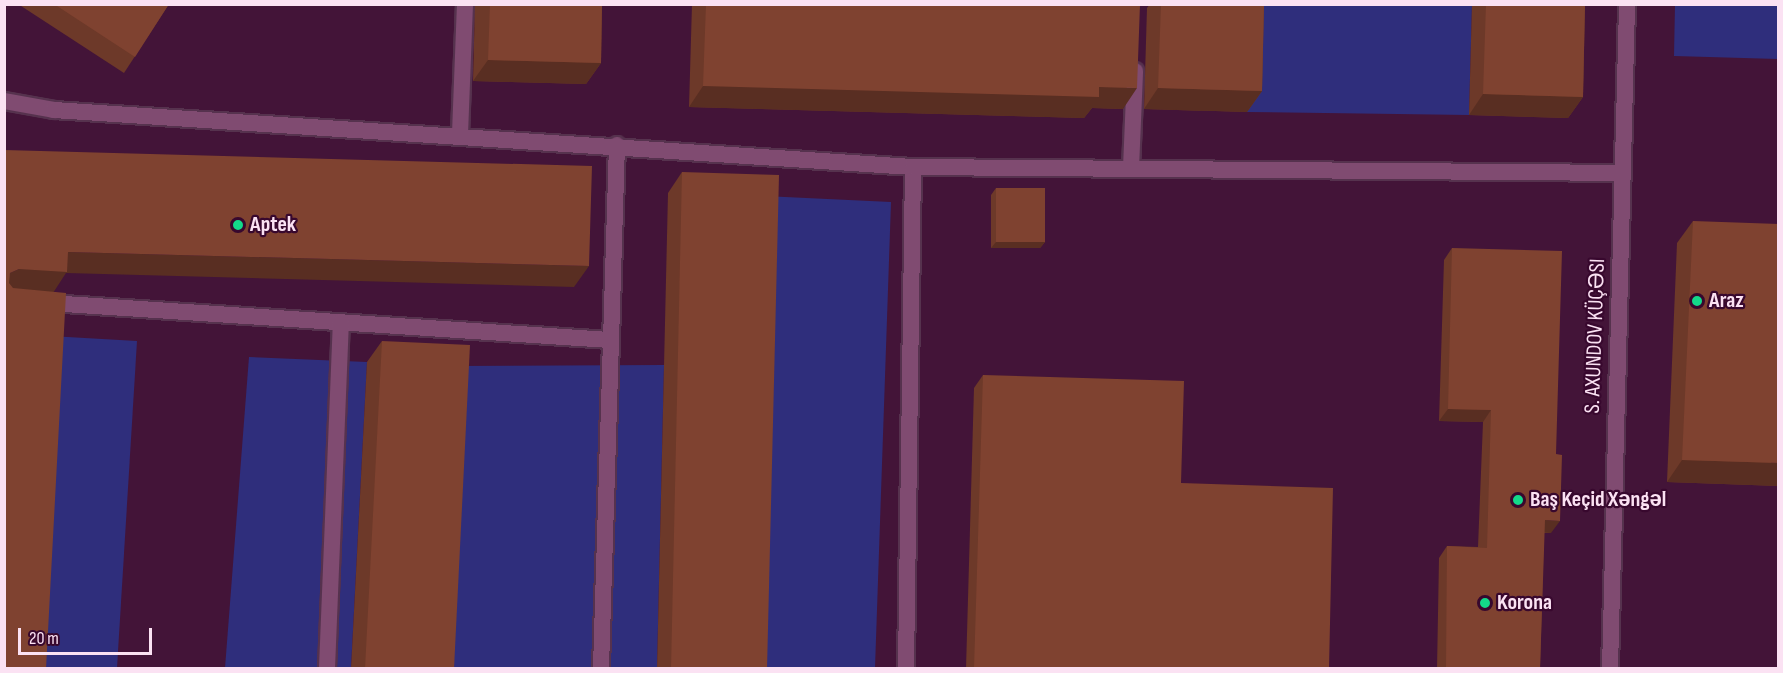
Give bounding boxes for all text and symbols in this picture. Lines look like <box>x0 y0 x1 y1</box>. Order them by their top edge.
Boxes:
place label: Aptek <box>250 212 296 238</box>
marker: Aptek <box>231 218 245 232</box>
street label: S. AXUNDOV KÜÇƏSI <box>1579 258 1611 414</box>
place label: Araz <box>1709 288 1744 314</box>
marker: Araz <box>1690 294 1704 308</box>
place label: Baş Keçid Xəngəl <box>1530 487 1666 513</box>
marker: Baş Keçid Xəngəl <box>1511 493 1525 507</box>
place label: Korona <box>1497 590 1552 616</box>
marker: Korona <box>1478 596 1492 610</box>
scale bar <box>21 616 154 654</box>
text: 20 m <box>29 628 59 649</box>

